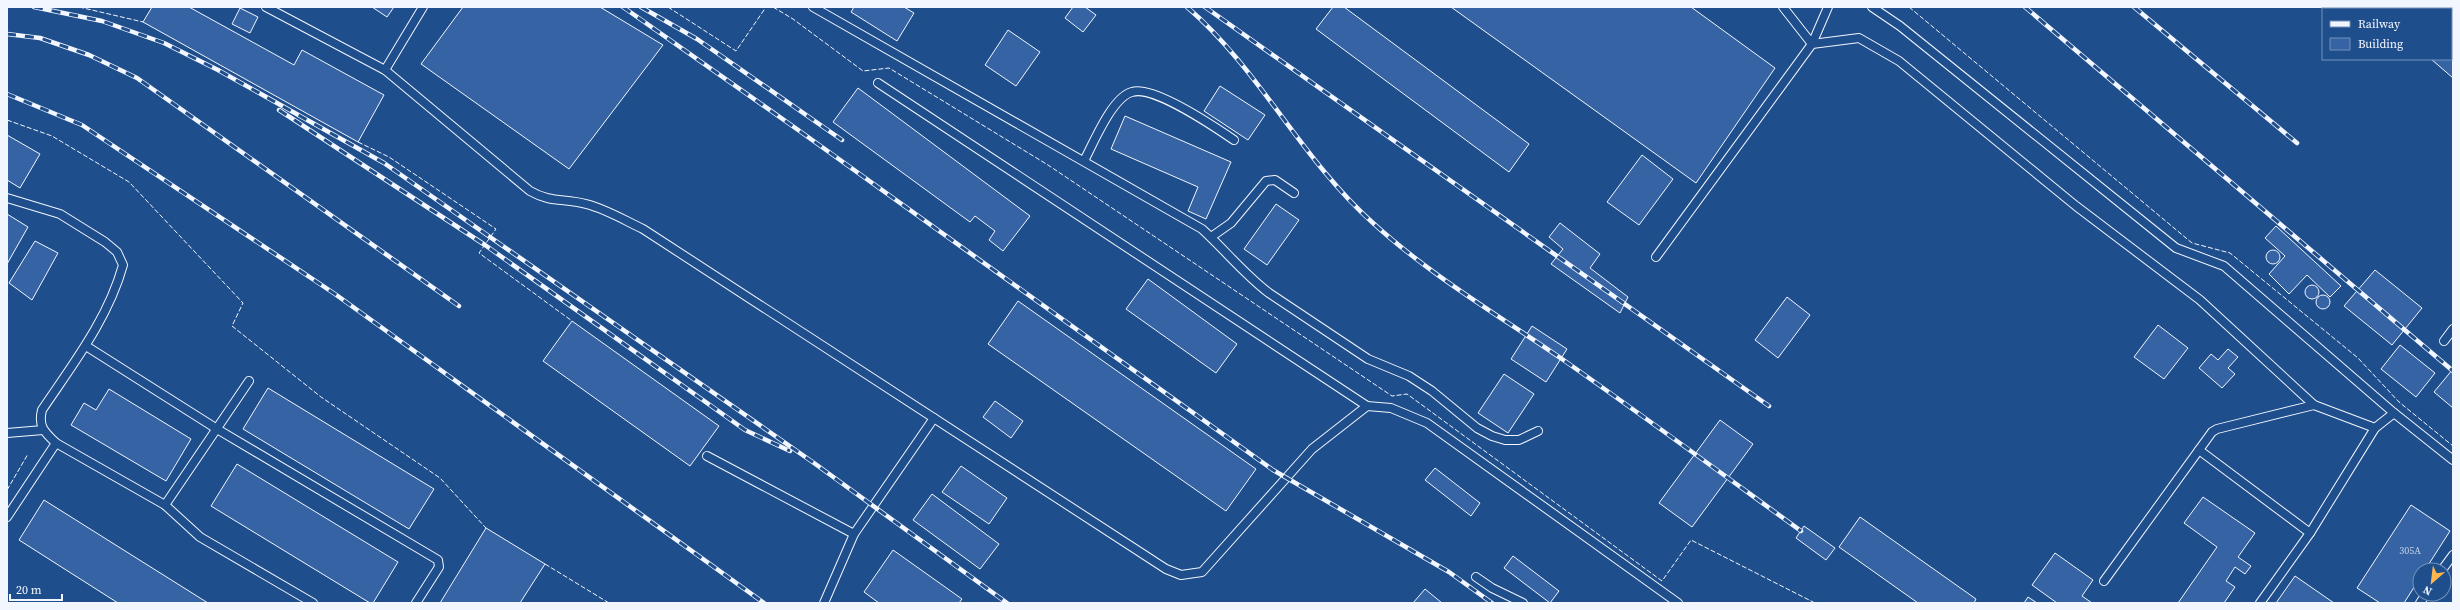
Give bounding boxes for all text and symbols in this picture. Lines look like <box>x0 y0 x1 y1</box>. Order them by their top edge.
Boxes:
legend <box>2322 8 2452 60</box>
text: Railway <box>2358 16 2401 32</box>
text: Building <box>2358 36 2403 52</box>
house number: 305А <box>2399 544 2421 557</box>
north arrow <box>2412 562 2452 602</box>
scale bar <box>10 576 62 602</box>
text: 20 m <box>16 582 42 598</box>
text: N <box>2420 582 2435 599</box>

